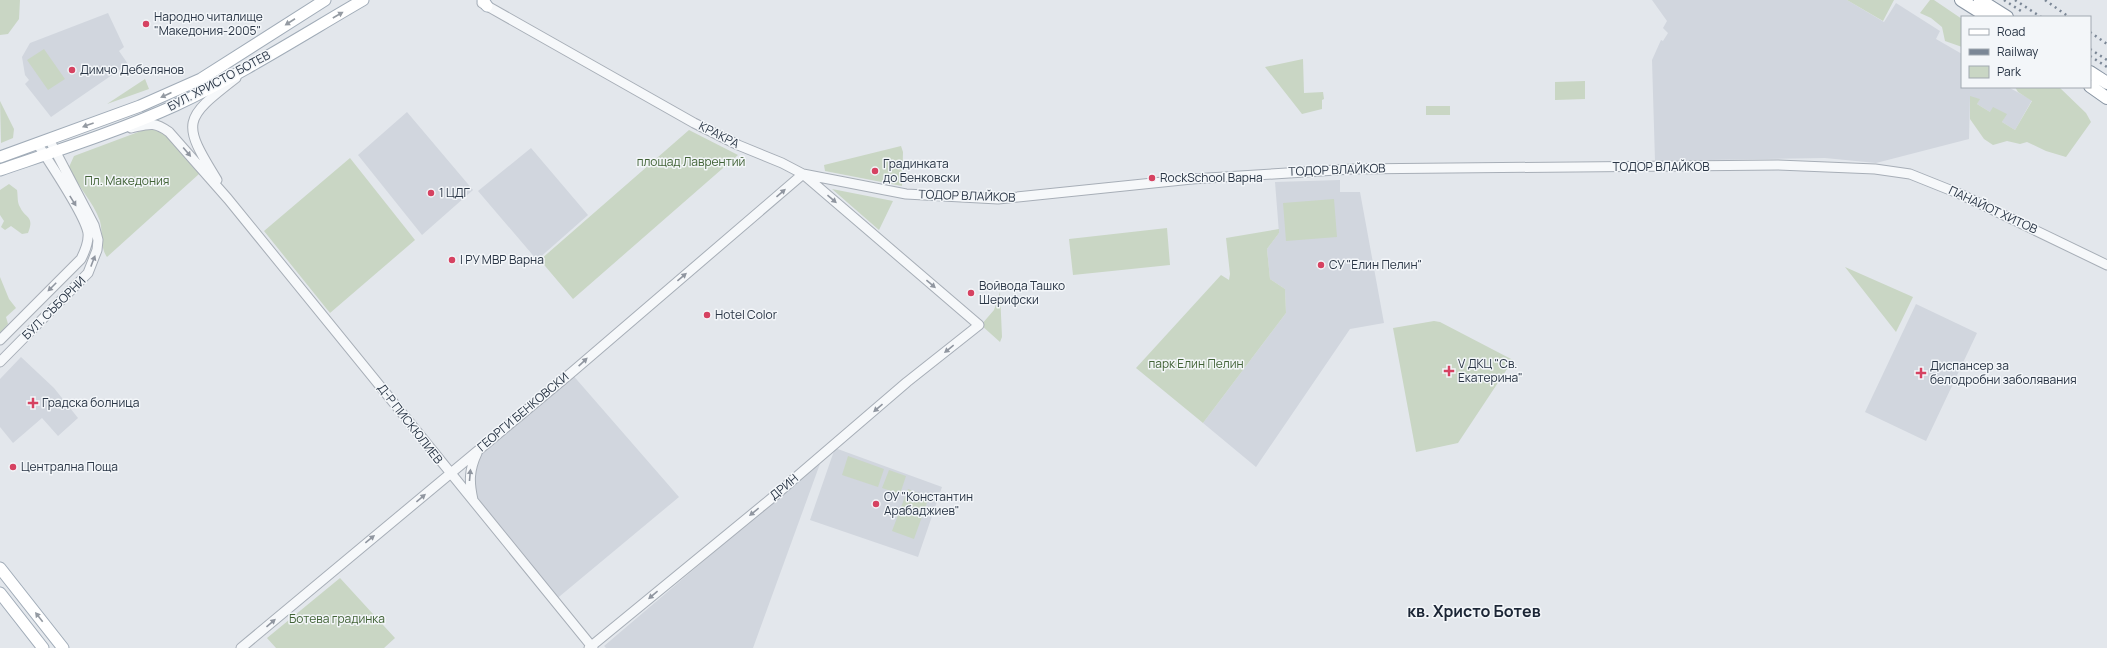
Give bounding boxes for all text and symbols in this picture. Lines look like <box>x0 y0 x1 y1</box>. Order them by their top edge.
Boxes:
place label: Народно читалище "Македония-2005" <box>154 8 263 39</box>
one-way arrow <box>332 11 344 18</box>
legend <box>1961 16 2091 88</box>
one-way arrow <box>284 18 295 26</box>
marker: Народно читалище "Македония-2005" <box>141 19 151 29</box>
text: Road <box>1997 23 2025 40</box>
text: Railway <box>1997 43 2039 60</box>
street label: БУЛ. ХРИСТО БОТЕВ <box>164 46 273 115</box>
place label: Димчо Дебелянов <box>80 61 185 78</box>
text: Park <box>1997 63 2022 80</box>
marker: Димчо Дебелянов <box>67 65 77 75</box>
one-way arrow <box>160 92 171 98</box>
street label: КРАКРА <box>696 117 743 152</box>
one-way arrow <box>82 123 94 129</box>
one-way arrow <box>182 147 191 158</box>
park label: площад Лаврентий <box>637 153 745 170</box>
place label: Градинката до Бенковски <box>883 155 960 186</box>
street label: ТОДОР ВЛАЙКОВ <box>1612 158 1710 175</box>
street label: ТОДОР ВЛАЙКОВ <box>1288 159 1386 180</box>
marker: Градинката до Бенковски <box>870 166 880 176</box>
place label: RockSchool Варна <box>1160 169 1263 186</box>
park label: Пл. Македония <box>85 172 169 189</box>
marker: RockSchool Варна <box>1147 173 1157 183</box>
street label: ПАНАЙОТ ХИТОВ <box>1946 182 2040 238</box>
place label: 1 ЦДГ <box>439 184 471 201</box>
street label: ТОДОР ВЛАЙКОВ <box>918 185 1016 206</box>
marker: 1 ЦДГ <box>426 188 436 198</box>
one-way arrow <box>776 188 786 197</box>
one-way arrow <box>69 195 76 207</box>
one-way arrow <box>827 195 838 204</box>
place label: I РУ МВР Варна <box>460 251 544 268</box>
one-way arrow <box>91 255 97 267</box>
marker: I РУ МВР Варна <box>447 255 457 265</box>
place label: СУ "Елин Пелин" <box>1329 256 1422 273</box>
marker: СУ "Елин Пелин" <box>1316 260 1326 270</box>
street label: БУЛ. СЪБОРНИ <box>18 272 89 343</box>
one-way arrow <box>677 272 687 282</box>
place label: Войвода Ташко Шерифски <box>979 277 1065 308</box>
one-way arrow <box>925 280 936 289</box>
one-way arrow <box>47 282 57 292</box>
marker: Войвода Ташко Шерифски <box>966 288 976 298</box>
place label: Hotel Color <box>715 306 778 323</box>
marker: Hotel Color <box>702 310 712 320</box>
one-way arrow <box>943 345 954 354</box>
park label: парк Елин Пелин <box>1148 355 1244 372</box>
place label: V ДКЦ "Св. Екатерина" <box>1458 355 1523 386</box>
one-way arrow <box>578 357 588 366</box>
place label: Диспансер за белодробни заболявания <box>1930 357 2077 388</box>
marker: V ДКЦ "Св. Екатерина" <box>1443 365 1455 377</box>
marker: Диспансер за белодробни заболявания <box>1915 367 1927 379</box>
street label: ГЕОРГИ БЕНКОВСКИ <box>473 368 572 455</box>
street label: Д-Р ПИСКЮЛИЕВ <box>374 380 447 467</box>
place label: Градска болница <box>42 394 139 411</box>
marker: Градска болница <box>27 397 39 409</box>
one-way arrow <box>872 403 883 412</box>
place label: Централна Поща <box>21 458 118 475</box>
marker: Централна Поща <box>8 462 18 472</box>
one-way arrow <box>467 469 473 481</box>
street label: ДРИН <box>766 470 802 504</box>
place label: ОУ "Константин Арабаджиев" <box>884 488 973 519</box>
one-way arrow <box>415 493 426 502</box>
marker: ОУ "Константин Арабаджиев" <box>871 499 881 509</box>
one-way arrow <box>748 508 759 517</box>
one-way arrow <box>365 535 376 544</box>
one-way arrow <box>648 590 658 599</box>
district label: кв. Христо Ботев <box>1407 600 1541 622</box>
park label: Ботева градинка <box>289 610 385 627</box>
one-way arrow <box>34 612 43 623</box>
one-way arrow <box>266 618 276 627</box>

